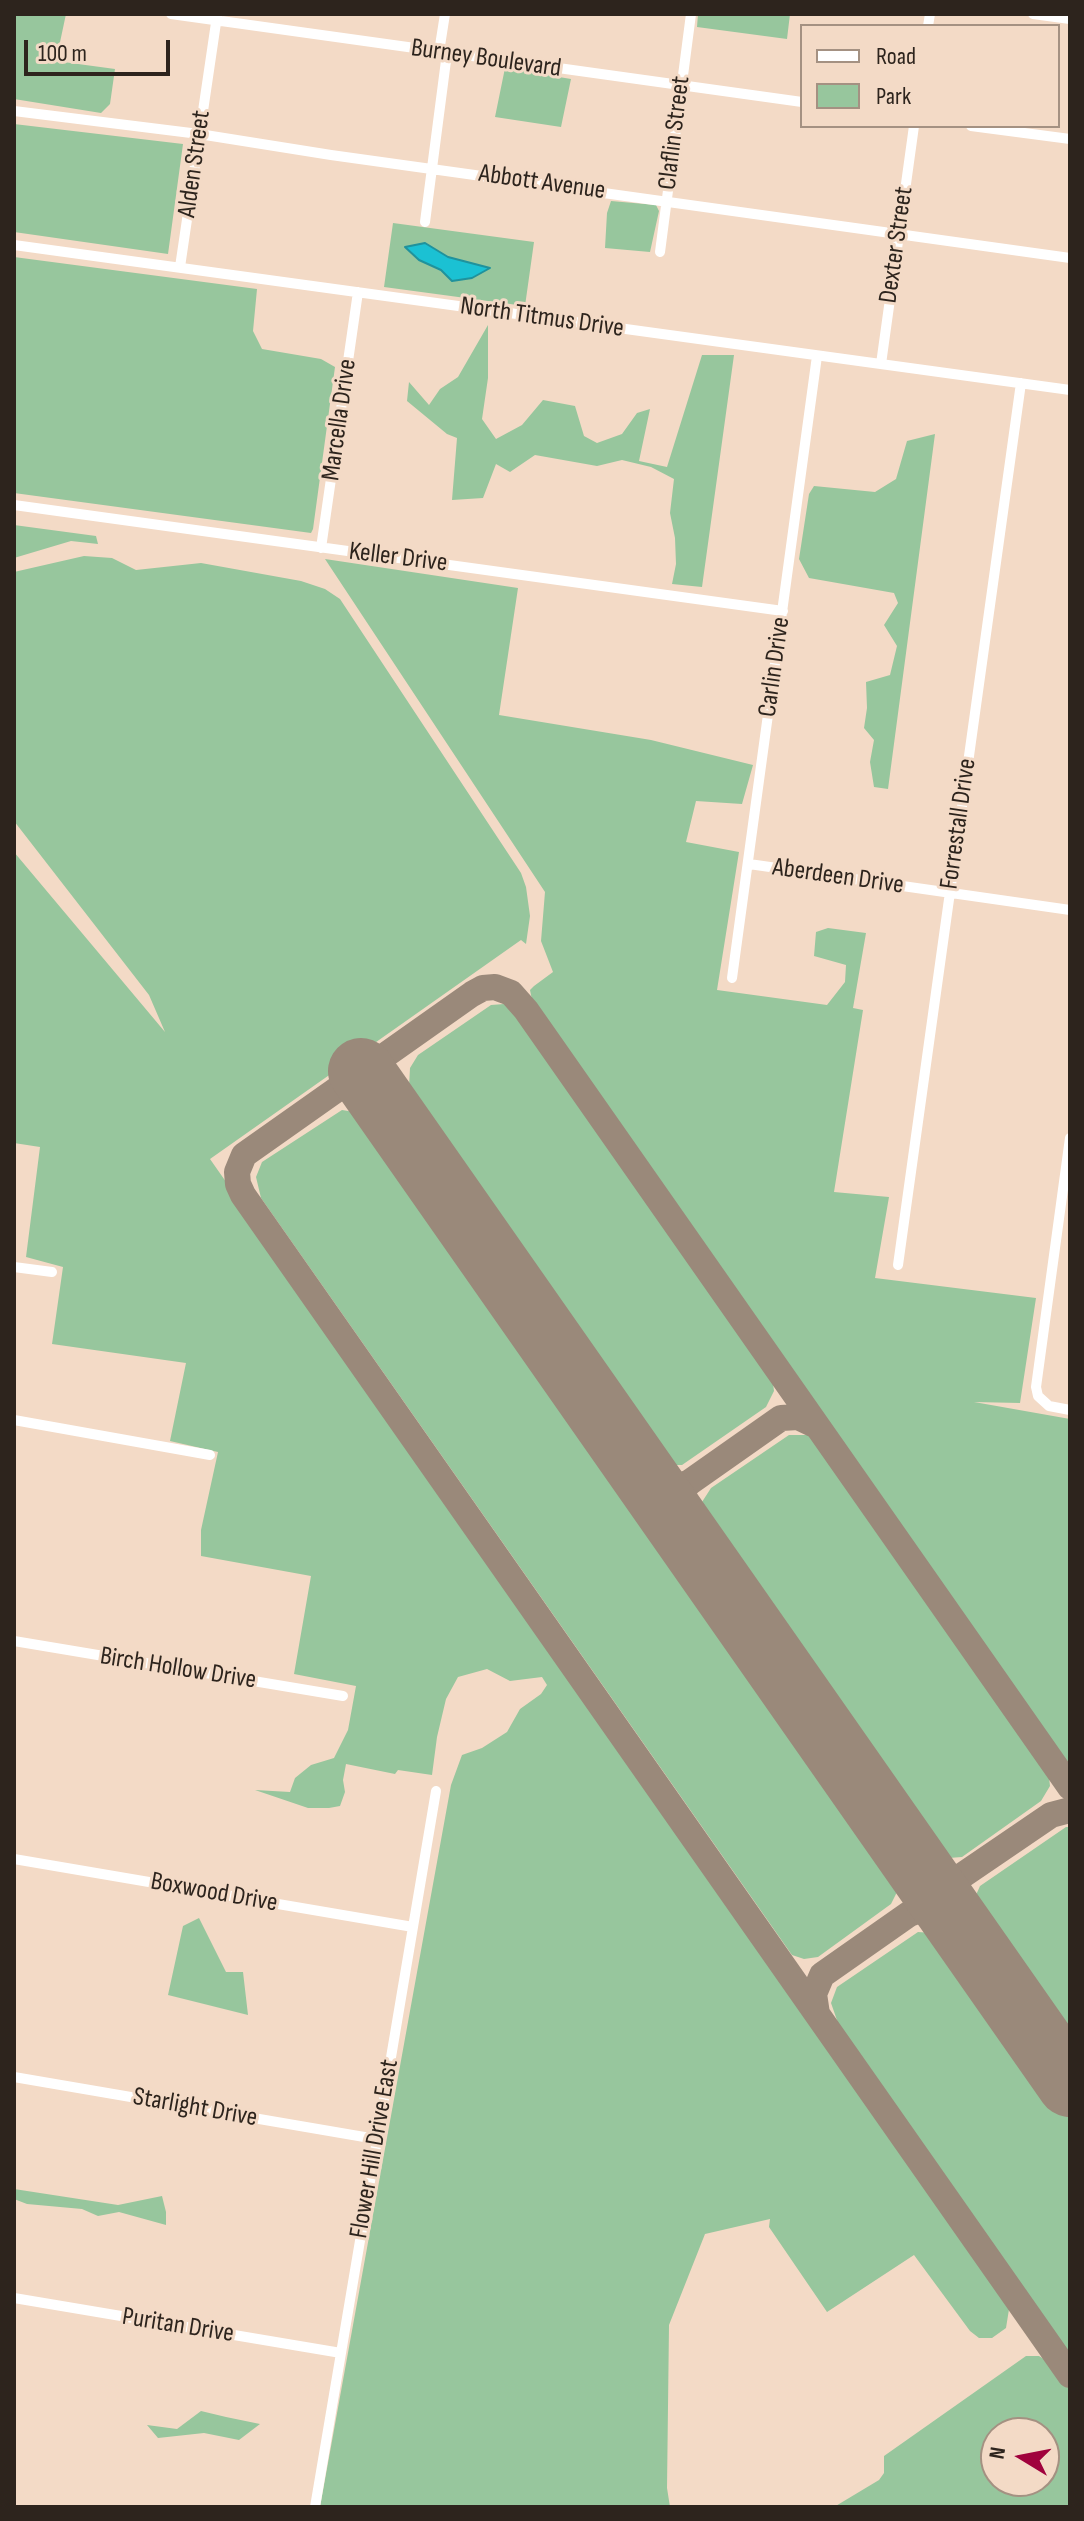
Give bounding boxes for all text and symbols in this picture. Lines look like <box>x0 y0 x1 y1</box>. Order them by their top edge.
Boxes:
scale bar <box>28 24 174 74</box>
legend <box>800 24 1060 128</box>
street label: Burney Boulevard <box>409 33 563 85</box>
text: 100 m <box>38 39 87 68</box>
text: Road <box>876 42 916 71</box>
street label: Claflin Street <box>653 74 697 192</box>
text: Park <box>876 82 911 111</box>
street label: Alden Street <box>172 108 218 220</box>
street label: Abbott Avenue <box>477 159 607 207</box>
street label: Dexter Street <box>873 185 921 305</box>
street label: North Titmus Drive <box>458 291 626 345</box>
street label: Marcella Drive <box>316 357 364 483</box>
street label: Keller Drive <box>347 536 449 580</box>
street label: Carlin Drive <box>753 615 797 719</box>
street label: Forrestall Drive <box>934 757 984 891</box>
street label: Aberdeen Drive <box>770 852 906 902</box>
street label: Birch Hollow Drive <box>98 1641 258 1697</box>
street label: Boxwood Drive <box>148 1866 280 1920</box>
street label: Flower Hill Drive East <box>344 2057 406 2241</box>
street label: Starlight Drive <box>130 2082 260 2134</box>
street label: Puritan Drive <box>120 2302 236 2350</box>
north arrow <box>980 2417 1060 2497</box>
text: N <box>984 2445 1012 2461</box>

